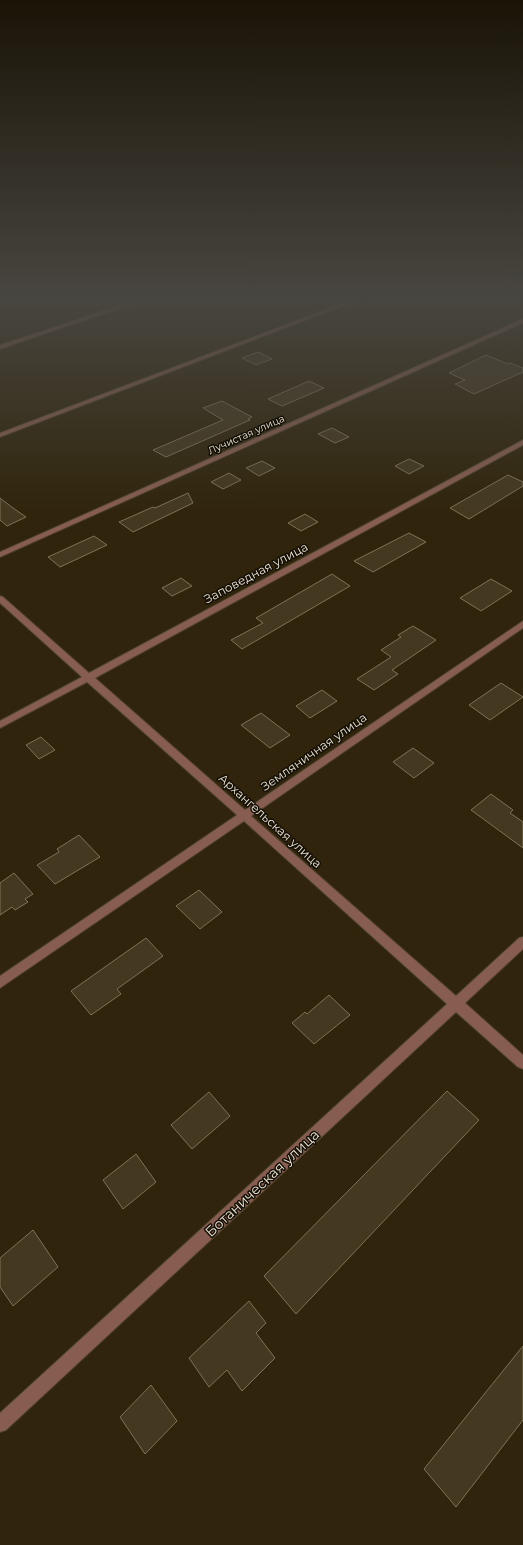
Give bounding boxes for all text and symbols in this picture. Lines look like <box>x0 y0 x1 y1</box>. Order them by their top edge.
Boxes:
street label: Лучистая улица <box>206 412 286 457</box>
street label: Заповедная улица <box>201 539 310 606</box>
street label: Земляничная улица <box>258 709 370 794</box>
street label: Архангельская улица <box>216 770 325 871</box>
street label: Ботаническая улица <box>201 1125 323 1241</box>

